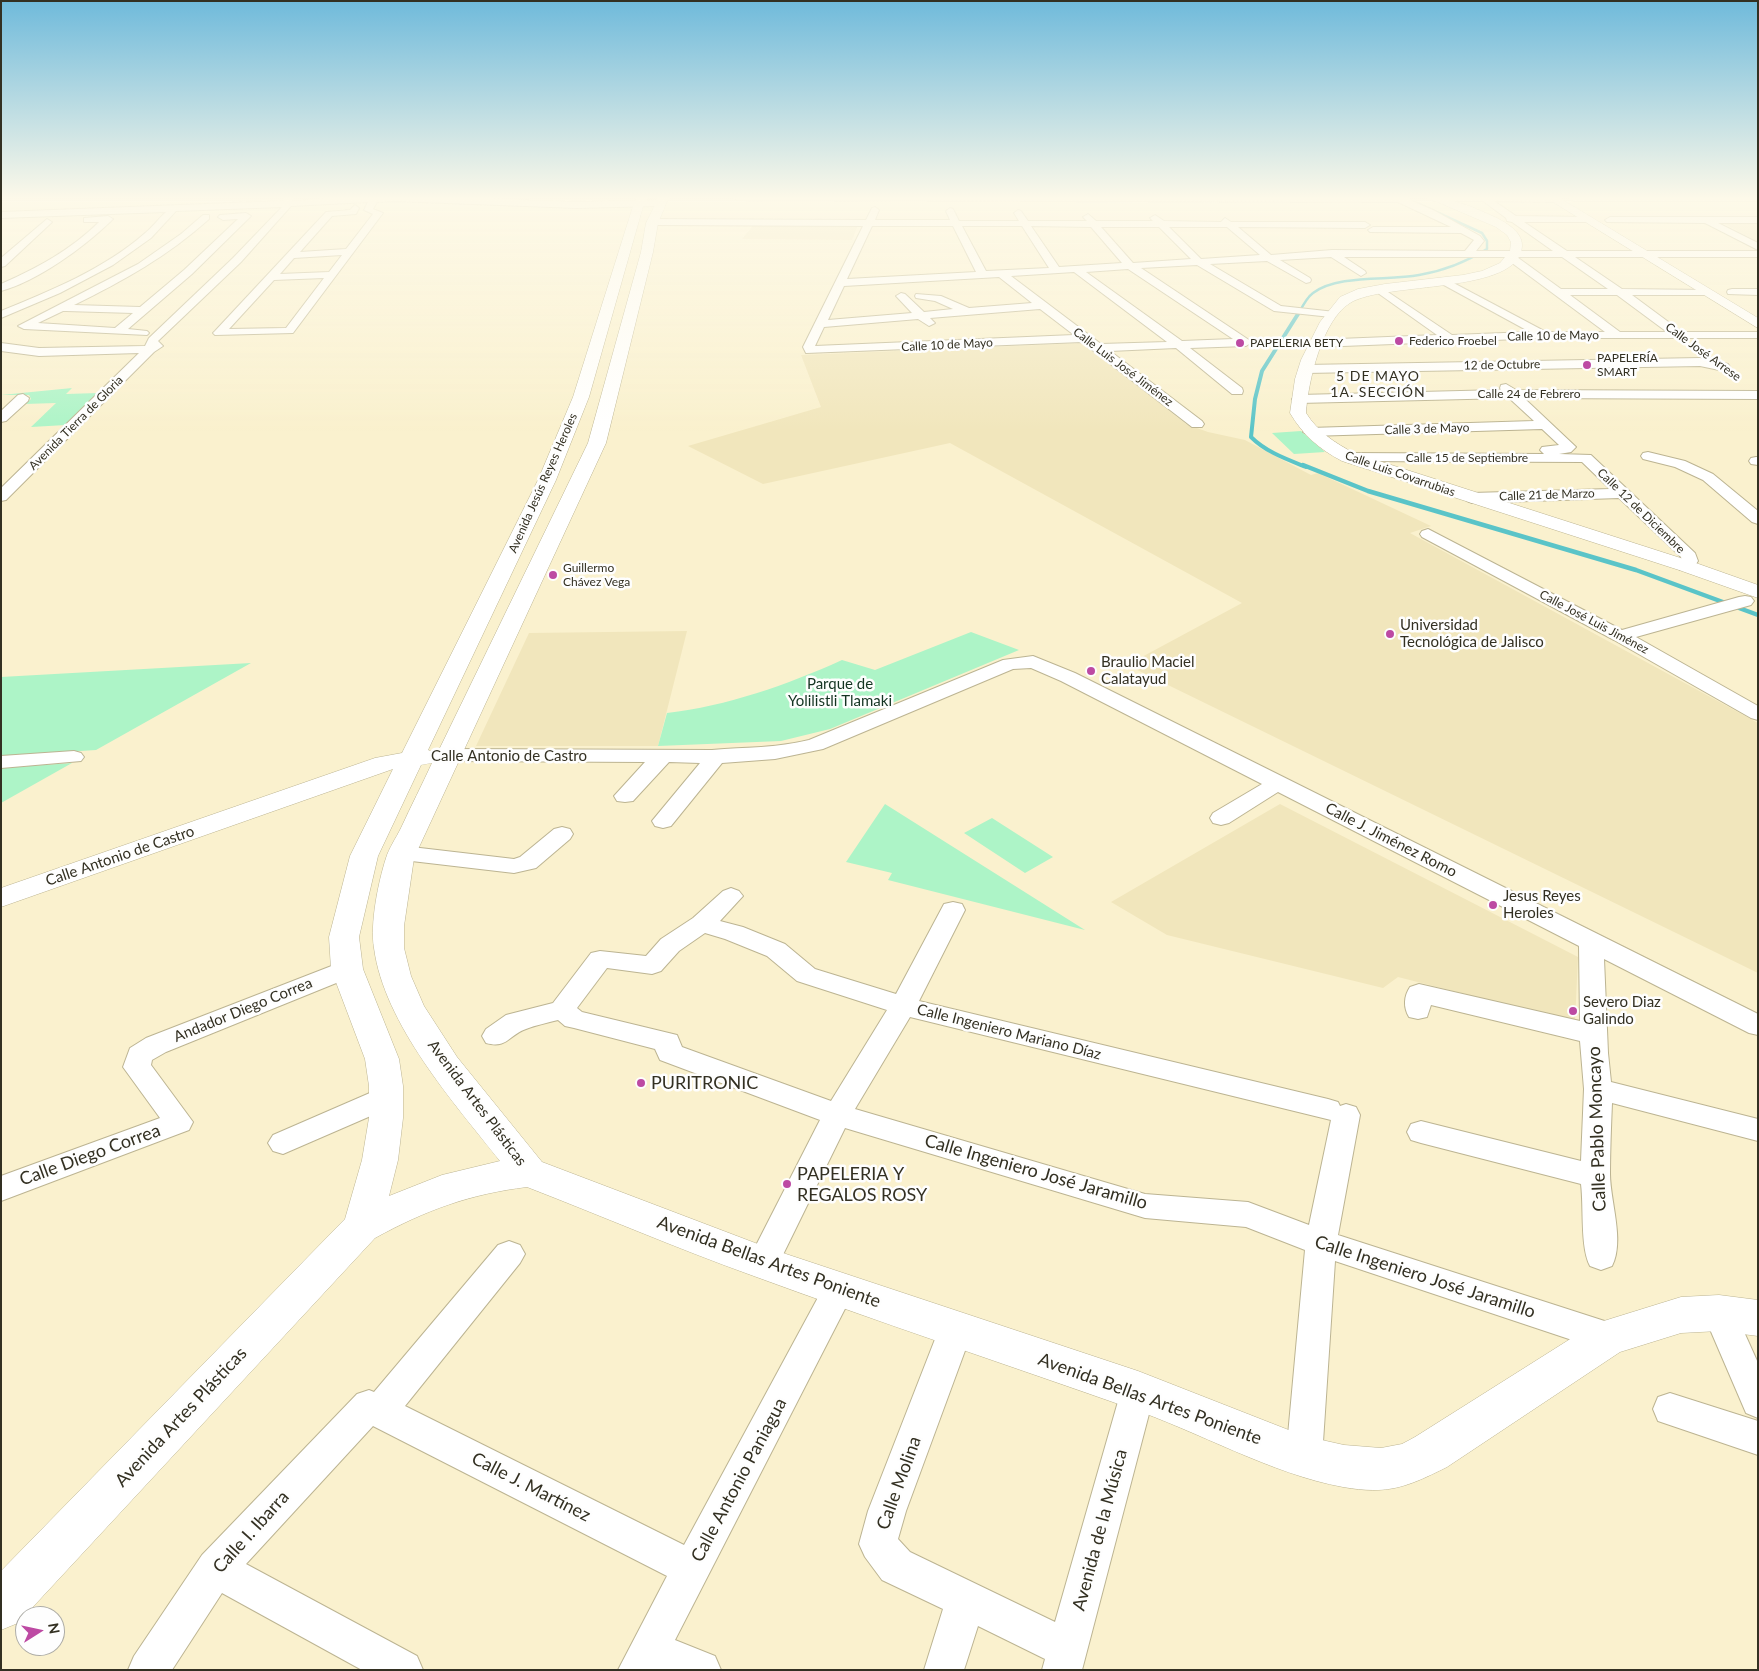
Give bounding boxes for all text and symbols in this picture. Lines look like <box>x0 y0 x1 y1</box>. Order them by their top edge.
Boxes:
street label: Calle José Arrese <box>1662 320 1744 384</box>
street label: Calle Luis José Jiménez <box>1070 325 1176 409</box>
street label: Calle 10 de Mayo <box>1507 328 1599 344</box>
place label: Federico Froebel <box>1409 334 1497 348</box>
street label: Calle 10 de Mayo <box>901 335 993 355</box>
marker: Federico Froebel <box>1393 335 1405 347</box>
place label: PAPELERIA BETY <box>1250 336 1343 350</box>
marker: PAPELERIA BETY <box>1234 337 1246 349</box>
place label: PAPELERÍA SMART <box>1597 351 1658 379</box>
street label: 12 de Octubre <box>1464 357 1540 373</box>
marker: PAPELERÍA SMART <box>1581 359 1593 371</box>
district label: 5 DE MAYO 1A. SECCIÓN <box>1329 368 1427 401</box>
street label: Avenida Tierra de Gloria <box>26 373 126 473</box>
street label: Calle 24 de Febrero <box>1478 387 1580 401</box>
street label: Avenida Jesús Reyes Heroles <box>506 411 580 555</box>
street label: Calle 3 de Mayo <box>1384 420 1470 438</box>
street label: Calle Luis Covarrubias <box>1343 448 1457 500</box>
street label: Calle 15 de Septiembre <box>1406 451 1528 465</box>
street label: Calle 12 de Diciembre <box>1594 466 1688 556</box>
street label: Calle 21 de Marzo <box>1499 486 1595 504</box>
place label: Guillermo Chávez Vega <box>563 561 630 589</box>
marker: Guillermo Chávez Vega <box>547 569 559 581</box>
street label: Calle José Luis Jiménez <box>1537 587 1651 657</box>
place label: Universidad Tecnológica de Jalisco <box>1400 616 1544 651</box>
marker: Universidad Tecnológica de Jalisco <box>1384 628 1396 640</box>
place label: Braulio Maciel Calatayud <box>1101 653 1195 688</box>
marker: Braulio Maciel Calatayud <box>1085 665 1097 677</box>
park label: Parque de Yolilistli Tlamaki <box>788 675 892 710</box>
street label: Calle Antonio de Castro <box>431 747 587 765</box>
street label: Calle J. Jiménez Romo <box>1322 799 1460 881</box>
street label: Calle Antonio de Castro <box>43 822 197 890</box>
place label: Jesus Reyes Heroles <box>1503 887 1581 922</box>
marker: Jesus Reyes Heroles <box>1487 899 1499 911</box>
street label: Andador Diego Correa <box>171 974 315 1046</box>
place label: Severo Diaz Galindo <box>1583 993 1661 1028</box>
street label: Calle Ingeniero Mariano Díaz <box>915 1000 1103 1064</box>
marker: Severo Diaz Galindo <box>1567 1005 1579 1017</box>
street label: Avenida Artes Plásticas <box>424 1037 530 1169</box>
street label: Calle Pablo Moncayo <box>1583 1046 1611 1212</box>
place label: PURITRONIC <box>651 1072 758 1094</box>
marker: PURITRONIC <box>635 1077 647 1089</box>
street label: Calle Diego Correa <box>17 1120 163 1190</box>
street label: Calle Ingeniero José Jaramillo <box>922 1130 1150 1214</box>
place label: PAPELERIA Y REGALOS ROSY <box>797 1163 927 1206</box>
marker: PAPELERIA Y REGALOS ROSY <box>781 1178 793 1190</box>
street label: Avenida Bellas Artes Poniente <box>654 1211 884 1313</box>
street label: Calle Ingeniero José Jaramillo <box>1312 1231 1538 1323</box>
street label: Avenida Artes Plásticas <box>111 1343 251 1491</box>
street label: Avenida Bellas Artes Poniente <box>1035 1348 1265 1450</box>
street label: Calle Antonio Paniagua <box>687 1394 791 1566</box>
street label: Calle Molina <box>872 1433 926 1533</box>
street label: Avenida de la Música <box>1068 1447 1132 1613</box>
street label: Calle J. Martínez <box>468 1448 594 1526</box>
street label: Calle I. Ibarra <box>208 1486 294 1578</box>
north arrow <box>15 1606 65 1656</box>
text: N <box>45 1622 64 1635</box>

